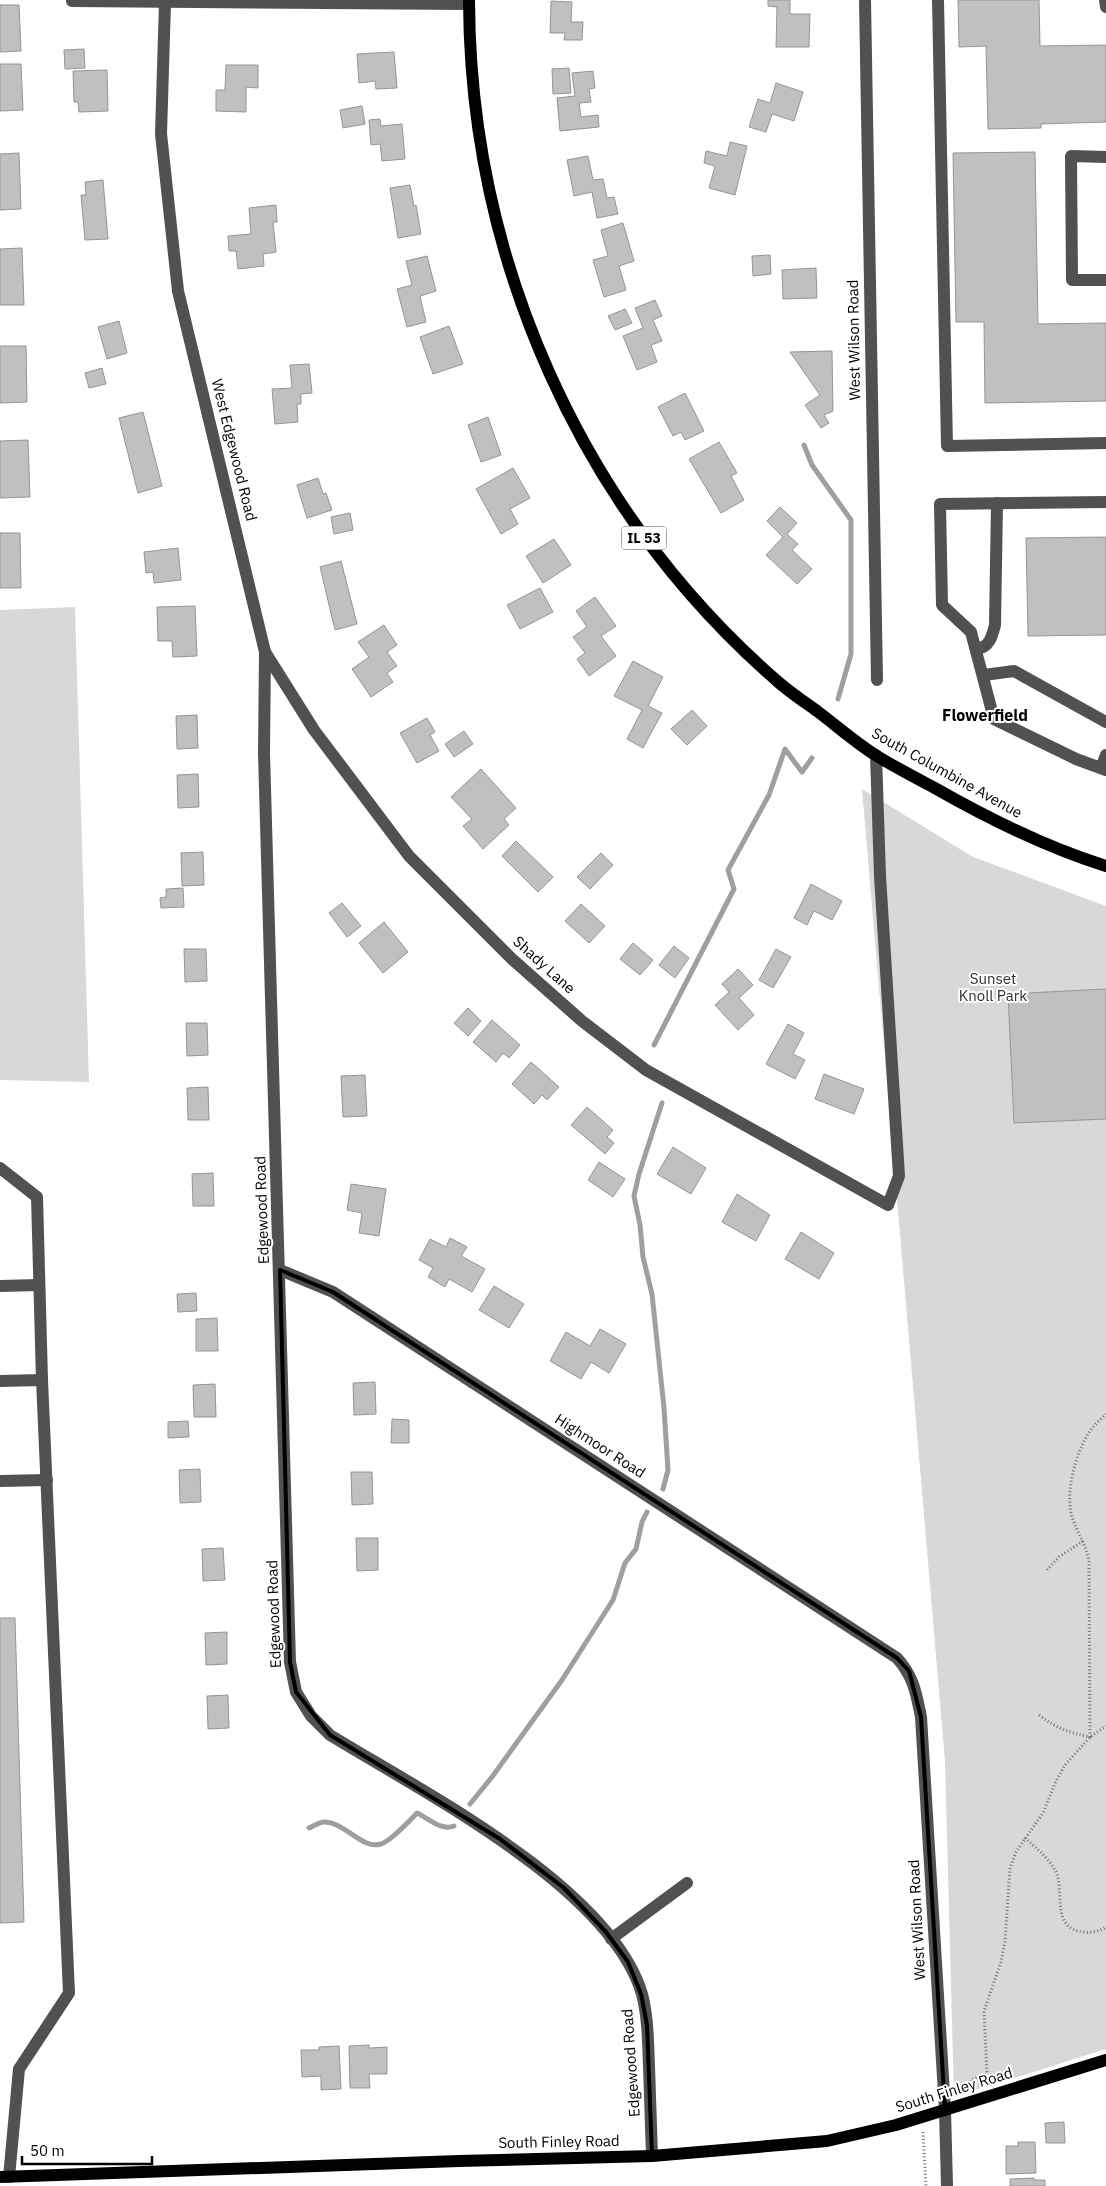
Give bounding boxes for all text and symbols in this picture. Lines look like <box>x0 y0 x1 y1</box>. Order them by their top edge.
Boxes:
street label: West Wilson Road <box>843 279 864 401</box>
street label: West Edgewood Road <box>208 377 261 523</box>
road number: IL 53 <box>622 526 666 550</box>
district label: Flowerfield <box>942 705 1028 725</box>
street label: South Columbine Avenue <box>869 723 1026 822</box>
street label: Shady Lane <box>509 932 579 998</box>
park label: Sunset Knoll Park <box>959 969 1027 1005</box>
street label: Edgewood Road <box>250 1156 273 1264</box>
street label: Highmoor Road <box>551 1409 649 1482</box>
street label: Edgewood Road <box>262 1560 285 1668</box>
street label: West Wilson Road <box>904 1859 929 1981</box>
street label: Edgewood Road <box>617 2008 644 2118</box>
street label: South Finley Road <box>893 2063 1015 2116</box>
street label: South Finley Road <box>498 2131 620 2152</box>
scale bar <box>22 2134 152 2166</box>
text: 50 m <box>30 2141 65 2160</box>

